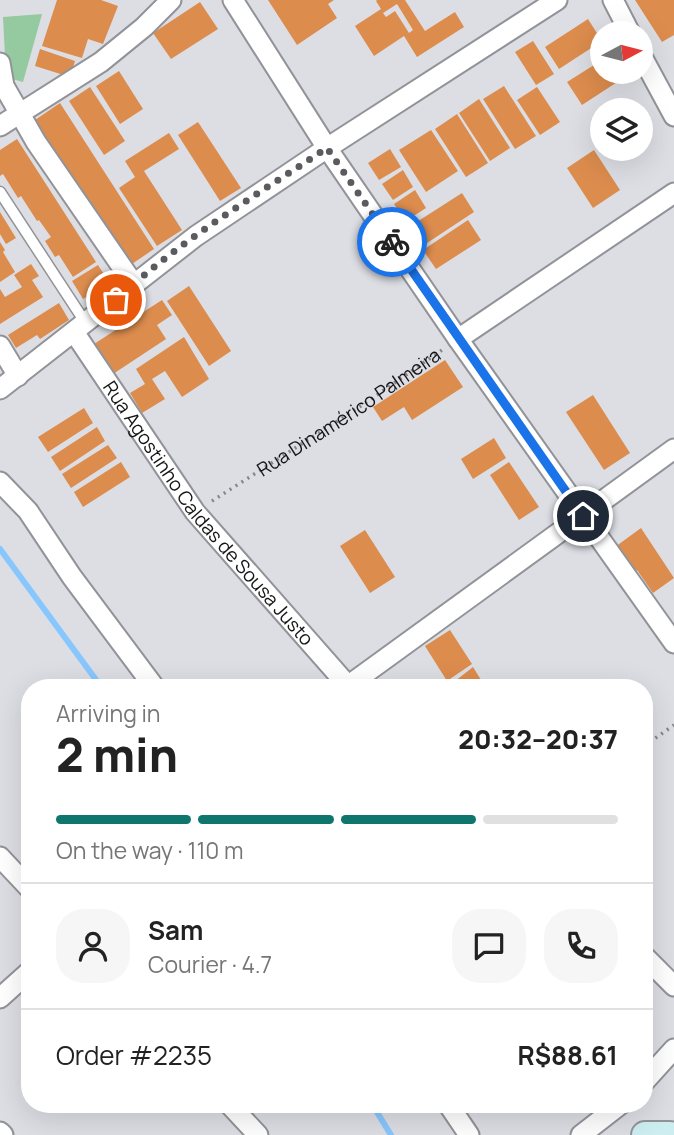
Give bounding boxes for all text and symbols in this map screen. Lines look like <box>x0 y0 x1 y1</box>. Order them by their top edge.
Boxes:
north arrow <box>590 21 653 84</box>
map controls <box>590 21 653 161</box>
button: layers <box>590 98 653 161</box>
courier <box>357 207 427 277</box>
icon: bike <box>373 223 411 261</box>
pin <box>86 270 146 330</box>
icon: bag <box>97 281 135 319</box>
street label: Rua Dinamérico Palmeira <box>252 342 446 482</box>
street label: Rua Agostinho Caldas de Sousa Justo <box>97 376 320 651</box>
pin <box>553 486 613 546</box>
icon: home <box>564 497 602 535</box>
text: Arriving in <box>56 697 161 729</box>
text: 20:32–20:37 <box>458 721 618 757</box>
text: 2 min <box>56 723 178 786</box>
text: On the way · 110 m <box>56 834 243 866</box>
button: person <box>56 909 130 983</box>
button: chat <box>452 909 526 983</box>
button: phone <box>544 909 618 983</box>
text: Sam <box>148 912 203 948</box>
text: Courier · 4.7 <box>148 948 272 980</box>
text: Order #2235 <box>56 1037 212 1073</box>
text: R$88.61 <box>518 1037 618 1073</box>

